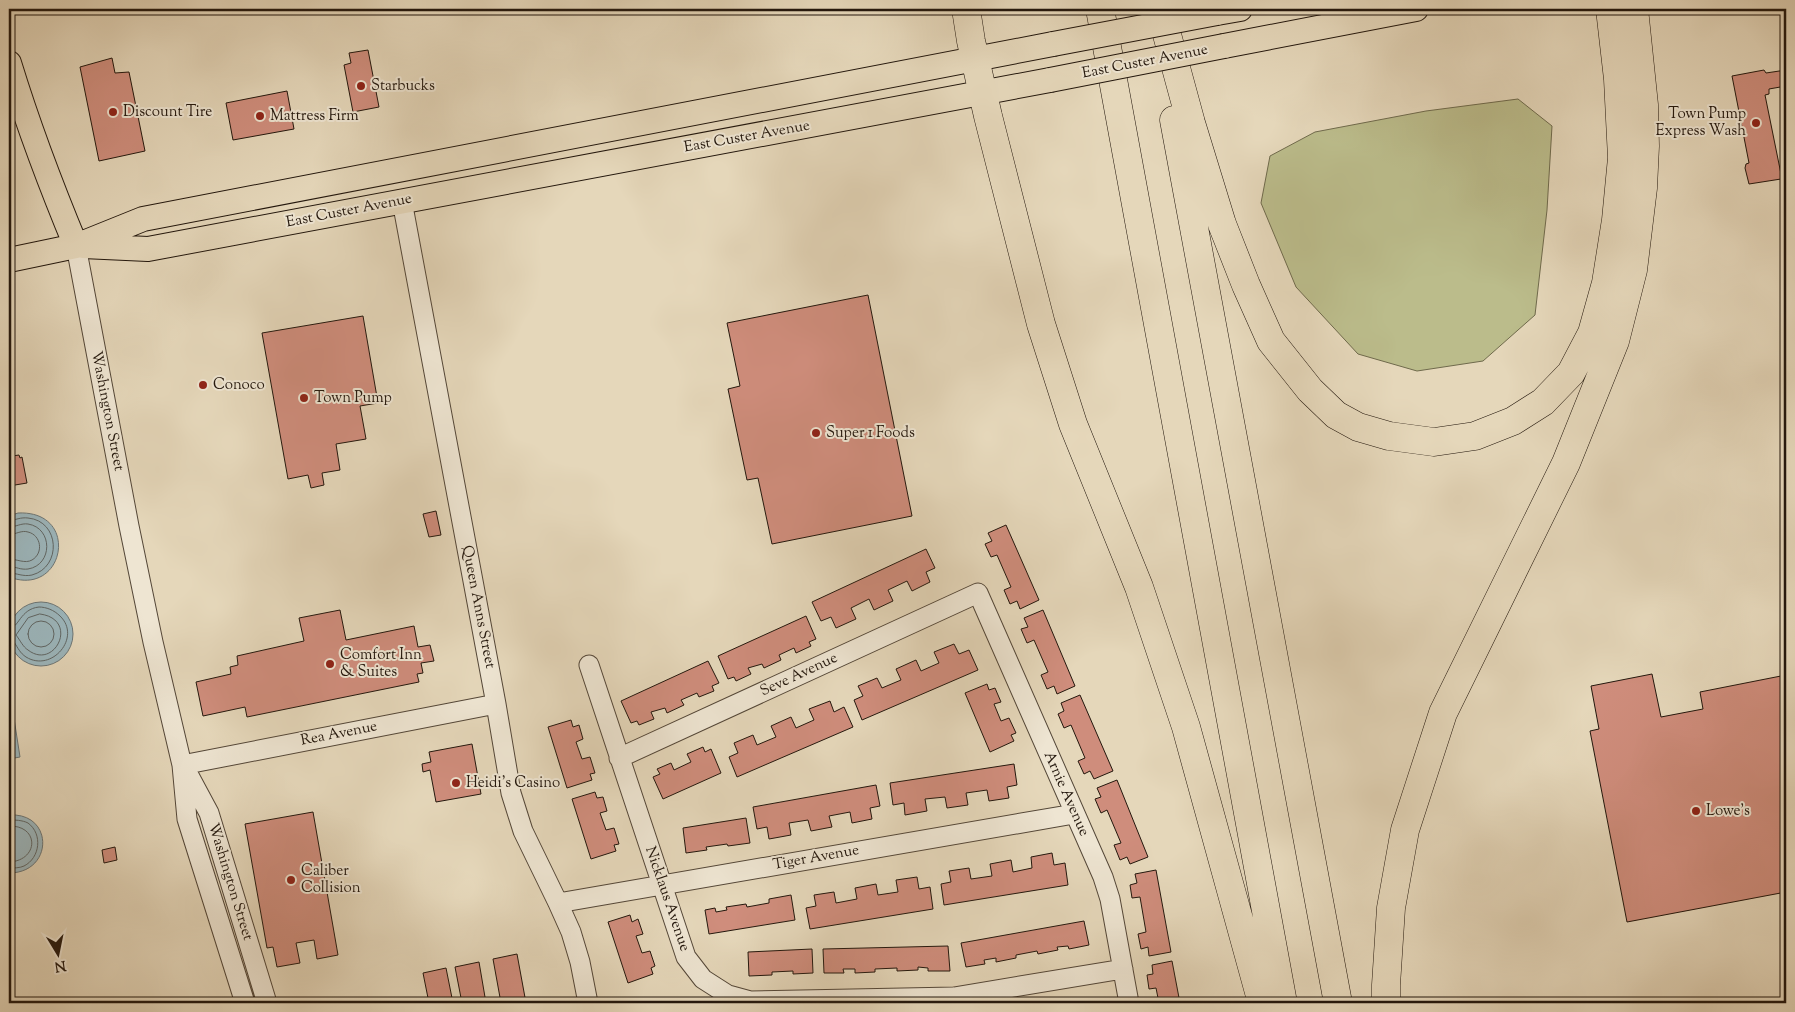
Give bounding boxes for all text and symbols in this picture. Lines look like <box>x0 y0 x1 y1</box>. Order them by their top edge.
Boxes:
street label: East Custer Avenue <box>1080 40 1210 84</box>
place label: Starbucks <box>371 76 435 97</box>
marker: Starbucks <box>355 80 367 92</box>
place label: Discount Tire <box>123 102 212 123</box>
place label: Town Pump Express Wash <box>1656 104 1746 142</box>
marker: Discount Tire <box>107 106 119 118</box>
place label: Mattress Firm <box>270 106 359 127</box>
marker: Mattress Firm <box>254 110 266 122</box>
street label: East Custer Avenue <box>682 116 812 158</box>
marker: Town Pump Express Wash <box>1750 117 1762 129</box>
street label: East Custer Avenue <box>284 189 414 233</box>
street label: Washington Street <box>85 349 129 473</box>
place label: Conoco <box>213 375 265 396</box>
marker: Conoco <box>197 379 209 391</box>
place label: Town Pump <box>314 388 392 409</box>
marker: Town Pump <box>298 392 310 404</box>
place label: Super 1 Foods <box>826 423 915 444</box>
marker: Super 1 Foods <box>810 427 822 439</box>
street label: Queen Anns Street <box>456 544 500 670</box>
place label: Comfort Inn & Suites <box>340 645 422 683</box>
street label: Seve Avenue <box>757 648 841 702</box>
marker: Comfort Inn & Suites <box>324 658 336 670</box>
street label: Rea Avenue <box>299 716 379 752</box>
street label: Arnie Avenue <box>1038 748 1094 840</box>
place label: Heidi's Casino <box>466 773 560 794</box>
marker: Heidi's Casino <box>450 777 462 789</box>
place label: Lowe's <box>1706 801 1750 822</box>
marker: Lowe's <box>1690 805 1702 817</box>
street label: Washington Street <box>202 821 258 943</box>
street label: Tiger Avenue <box>771 840 861 876</box>
street label: Nicklaus Avenue <box>639 844 695 954</box>
place label: Caliber Collision <box>301 861 361 899</box>
marker: Caliber Collision <box>285 874 297 886</box>
north arrow <box>32 930 82 980</box>
text: N <box>53 954 67 976</box>

